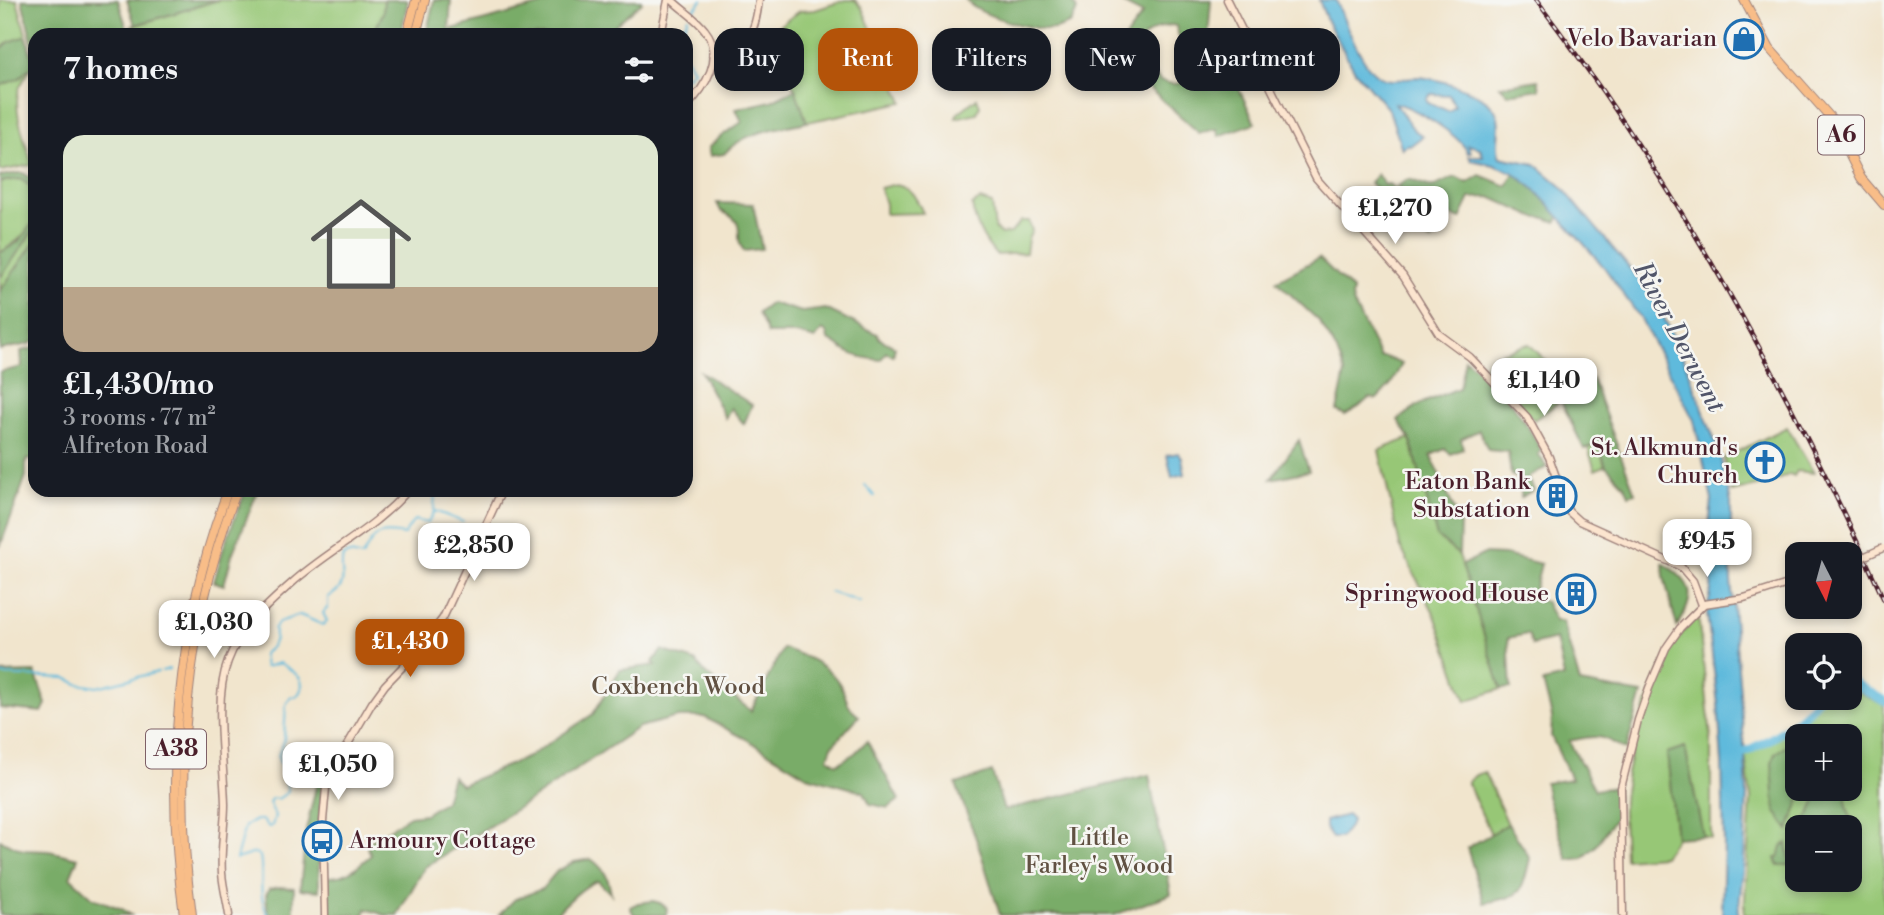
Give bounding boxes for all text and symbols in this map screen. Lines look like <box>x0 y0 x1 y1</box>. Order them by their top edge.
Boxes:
shop icon: Velo Bavarian <box>1723 18 1765 60</box>
place label: Velo Bavarian <box>1565 24 1717 54</box>
chip: Buy <box>714 28 804 91</box>
chip: Rent <box>818 28 918 91</box>
chip: Filters <box>932 28 1051 91</box>
chip: New <box>1065 28 1160 91</box>
chip: Apartment <box>1174 28 1340 91</box>
text: 7 homes <box>63 51 178 89</box>
icon: filters <box>620 51 658 89</box>
road number: A6 <box>1818 116 1864 154</box>
icon: home <box>298 181 424 307</box>
pin: £1,270 <box>1338 187 1452 246</box>
text: £1,270 <box>1357 195 1433 223</box>
water label: River Derwent <box>1625 255 1732 418</box>
pin: £1,140 <box>1487 358 1601 418</box>
text: £1,430/mo <box>63 366 214 404</box>
text: £1,140 <box>1507 367 1581 395</box>
text: 3 rooms · 77 m² <box>63 404 216 432</box>
text: Alfreton Road <box>63 432 208 460</box>
place label: St. Alkmund's Church <box>1591 433 1738 491</box>
church icon: St. Alkmund's Church <box>1744 441 1786 483</box>
place label: Eaton Bank Substation <box>1404 467 1531 525</box>
building icon: Eaton Bank Substation <box>1536 475 1578 517</box>
pin: £945 <box>1666 520 1748 579</box>
pin: £2,850 <box>417 524 531 583</box>
text: £945 <box>1679 528 1735 556</box>
text: £2,850 <box>434 532 514 560</box>
north arrow <box>1785 542 1862 620</box>
map controls <box>1785 542 1862 892</box>
building icon: Springwood House <box>1555 573 1597 615</box>
place label: Springwood House <box>1345 579 1549 609</box>
pin: £1,030 <box>157 600 271 660</box>
text: £1,030 <box>175 609 253 637</box>
pin: £1,430 <box>353 620 467 679</box>
text: £1,430 <box>371 628 449 656</box>
button: locate <box>1785 633 1862 710</box>
park label: Coxbench Wood <box>591 672 765 702</box>
button: + <box>1785 724 1862 801</box>
road number: A38 <box>146 730 206 768</box>
pin: £1,050 <box>281 742 395 802</box>
text: £1,050 <box>299 751 377 779</box>
button: − <box>1785 815 1862 892</box>
bus stop icon: Armoury Cottage <box>301 820 343 862</box>
park label: Little Farley's Wood <box>1025 823 1174 881</box>
place label: Armoury Cottage <box>348 826 536 856</box>

